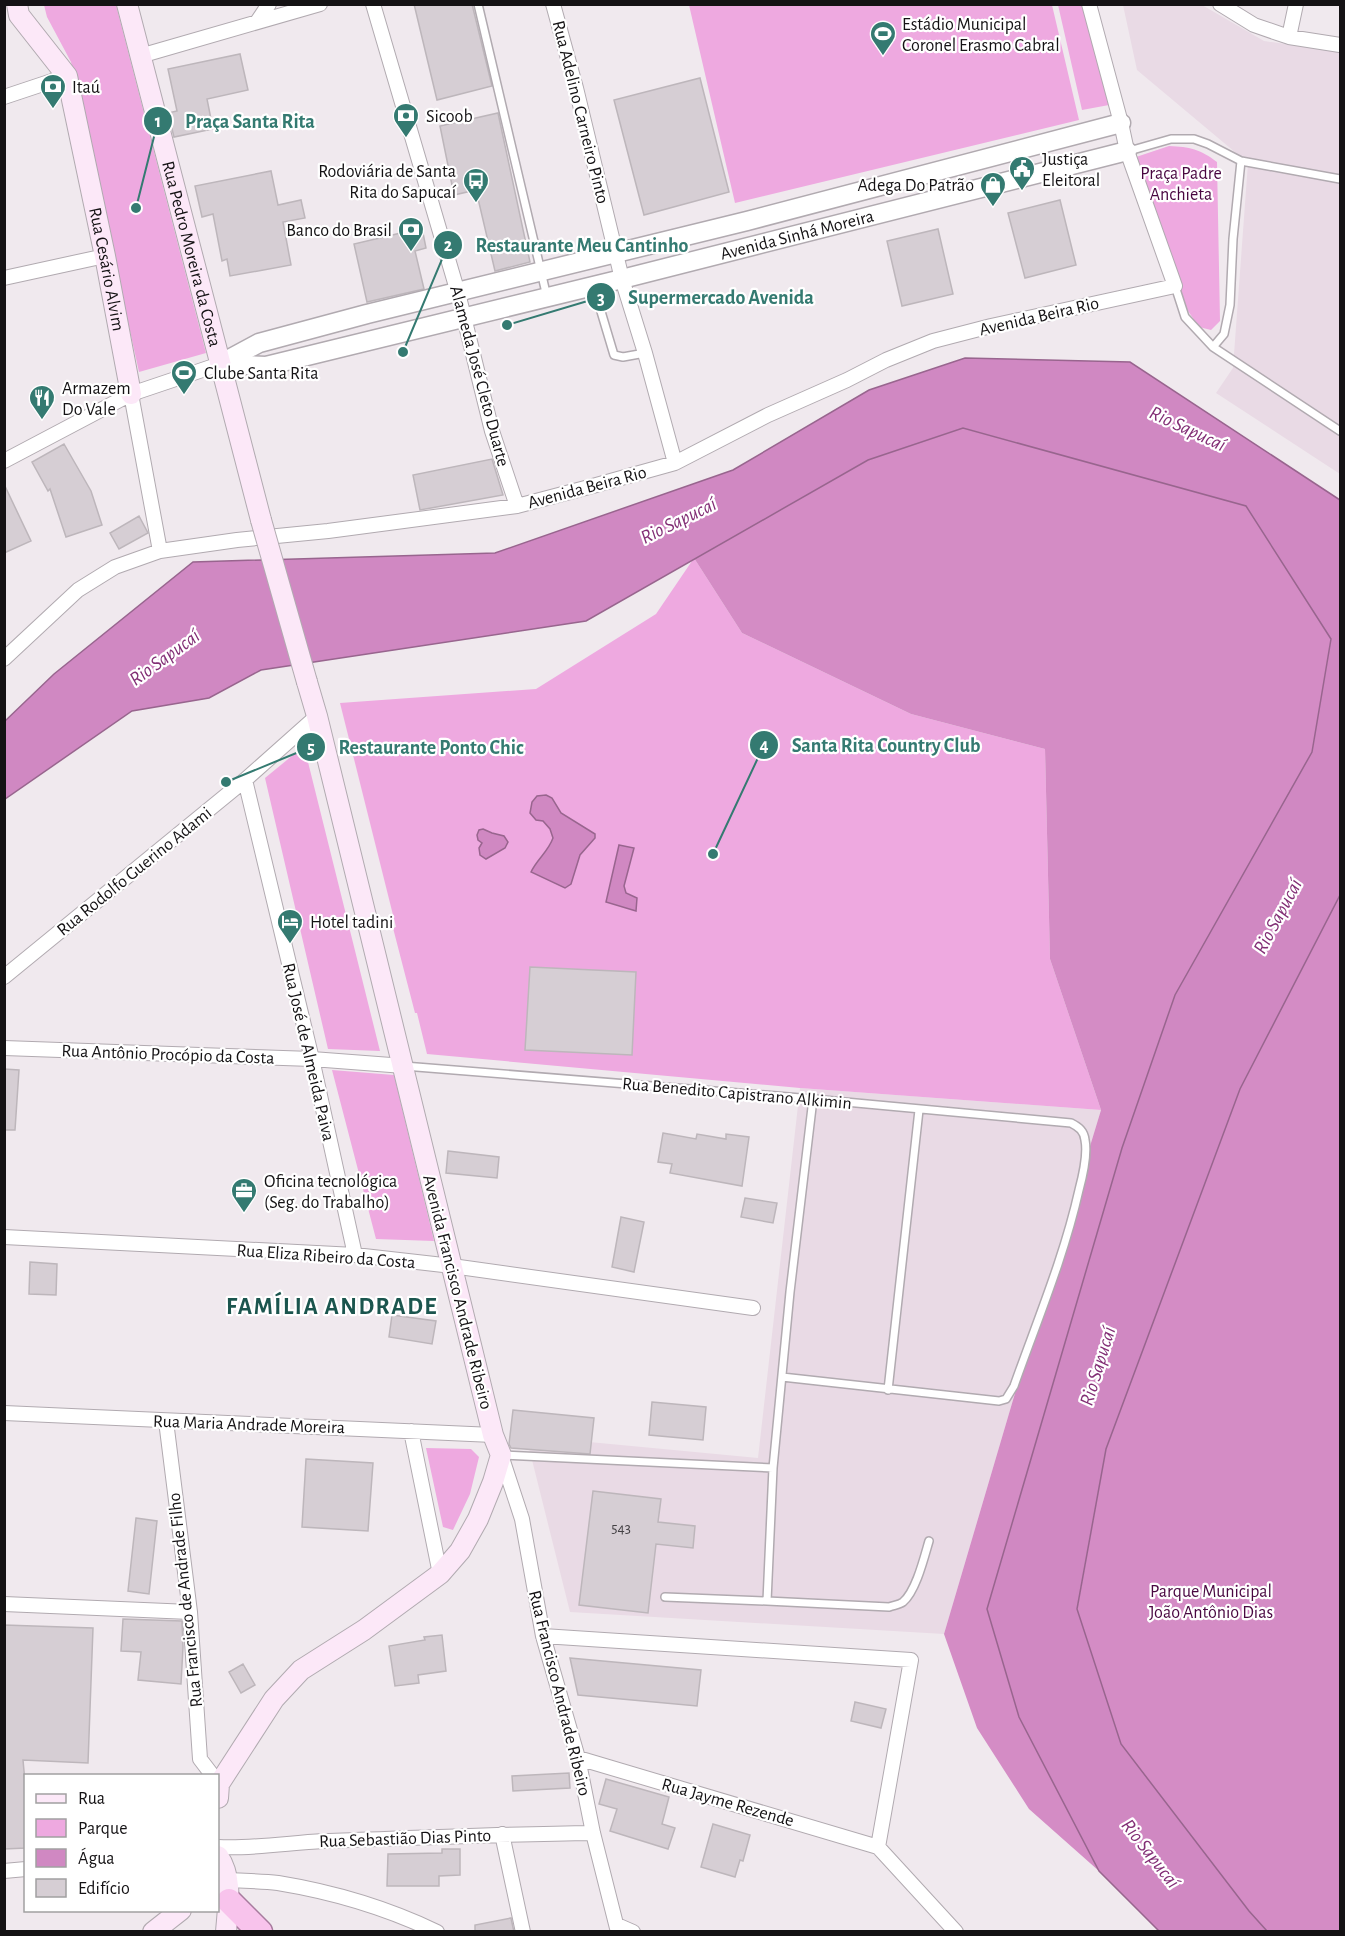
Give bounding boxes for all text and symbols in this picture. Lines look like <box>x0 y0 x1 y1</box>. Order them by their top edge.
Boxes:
place label: Estádio Municipal Coronel Erasmo Cabral <box>902 16 1060 55</box>
street label: Rua Adelino Carneiro Pinto <box>549 19 612 206</box>
sports icon: Estádio Municipal Coronel Erasmo Cabral <box>868 19 898 57</box>
bank icon: Itaú <box>38 72 68 110</box>
place label: Itaú <box>72 79 100 97</box>
bank icon: Sicoob <box>391 101 421 139</box>
callout: Praça Santa Rita <box>143 102 327 140</box>
place label: Sicoob <box>426 108 473 126</box>
text: Praça Santa Rita <box>185 112 315 132</box>
text: 1 <box>155 113 161 131</box>
place label: Justiça Eleitoral <box>1042 151 1100 190</box>
public building icon: Justiça Eleitoral <box>1007 154 1037 192</box>
street label: Rua Pedro Moreira da Costa <box>158 159 224 349</box>
place label: Rodoviária de Santa Rita do Sapucaí <box>318 163 457 202</box>
park label: Praça Padre Anchieta <box>1140 165 1222 204</box>
bus stop icon: Rodoviária de Santa Rita do Sapucaí <box>461 166 491 204</box>
shop icon: Adega Do Patrão <box>978 170 1008 208</box>
place label: Adega Do Patrão <box>858 177 974 195</box>
street label: Rua Cesário Alvim <box>85 206 127 333</box>
street label: Avenida Sinhá Moreira <box>718 208 876 264</box>
bank icon: Banco do Brasil <box>396 215 426 253</box>
place label: Banco do Brasil <box>286 222 392 240</box>
callout: Restaurante Meu Cantinho <box>433 226 700 264</box>
text: Restaurante Meu Cantinho <box>476 236 689 256</box>
text: 2 <box>444 237 453 255</box>
callout: Supermercado Avenida <box>586 278 826 316</box>
street label: Alameda José Cleto Duarte <box>446 284 512 469</box>
text: Supermercado Avenida <box>628 288 814 308</box>
text: 3 <box>597 290 605 308</box>
street label: Avenida Beira Rio <box>978 294 1101 339</box>
sports icon: Clube Santa Rita <box>169 358 199 396</box>
place label: Clube Santa Rita <box>204 365 319 383</box>
place label: Armazem Do Vale <box>62 380 131 419</box>
restaurant icon: Armazem Do Vale <box>27 383 57 421</box>
water label: Rio Sapucaí <box>1146 403 1230 456</box>
street label: Avenida Beira Rio <box>526 463 649 512</box>
water label: Rio Sapucaí <box>637 493 721 548</box>
water label: Rio Sapucaí <box>126 625 205 690</box>
callout: Santa Rita Country Club <box>749 726 992 764</box>
callout: Restaurante Ponto Chic <box>296 728 535 766</box>
text: Santa Rita Country Club <box>792 736 980 756</box>
text: 4 <box>759 737 769 755</box>
text: Restaurante Ponto Chic <box>338 738 524 758</box>
text: 5 <box>307 739 315 757</box>
street label: Rua Rodolfo Guerino Adami <box>54 804 215 940</box>
water label: Rio Sapucaí <box>1250 874 1307 957</box>
hotel icon: Hotel tadini <box>275 907 305 945</box>
place label: Hotel tadini <box>310 914 393 932</box>
street label: Rua José de Almeida Paiva <box>279 961 337 1143</box>
street label: Rua Antônio Procópio da Costa <box>61 1042 275 1068</box>
street label: Rua Benedito Capistrano Alkimin <box>621 1075 852 1113</box>
place label: Oficina tecnológica (Seg. do Trabalho) <box>264 1173 397 1212</box>
street label: Avenida Francisco Andrade Ribeiro <box>419 1173 495 1412</box>
office icon: Oficina tecnológica (Seg. do Trabalho) <box>229 1176 259 1214</box>
street label: Rua Eliza Ribeiro da Costa <box>236 1242 416 1272</box>
district label: FAMÍLIA ANDRADE <box>226 1291 438 1319</box>
water label: Rio Sapucaí <box>1076 1323 1120 1408</box>
street label: Rua Maria Andrade Moreira <box>153 1413 345 1437</box>
street label: Rua Francisco de Andrade Filho <box>166 1492 206 1708</box>
house number: 543 <box>611 1521 631 1536</box>
park label: Parque Municipal João Antônio Dias <box>1149 1583 1273 1622</box>
street label: Rua Francisco Andrade Ribeiro <box>525 1589 593 1798</box>
legend <box>24 1774 219 1912</box>
street label: Rua Jayme Rezende <box>660 1775 796 1830</box>
text: Rua <box>78 1790 105 1808</box>
water label: Rio Sapucaí <box>1117 1815 1184 1893</box>
text: Parque <box>78 1820 127 1838</box>
street label: Rua Sebastião Dias Pinto <box>319 1827 492 1851</box>
text: Água <box>78 1847 115 1868</box>
text: Edifício <box>78 1880 130 1898</box>

